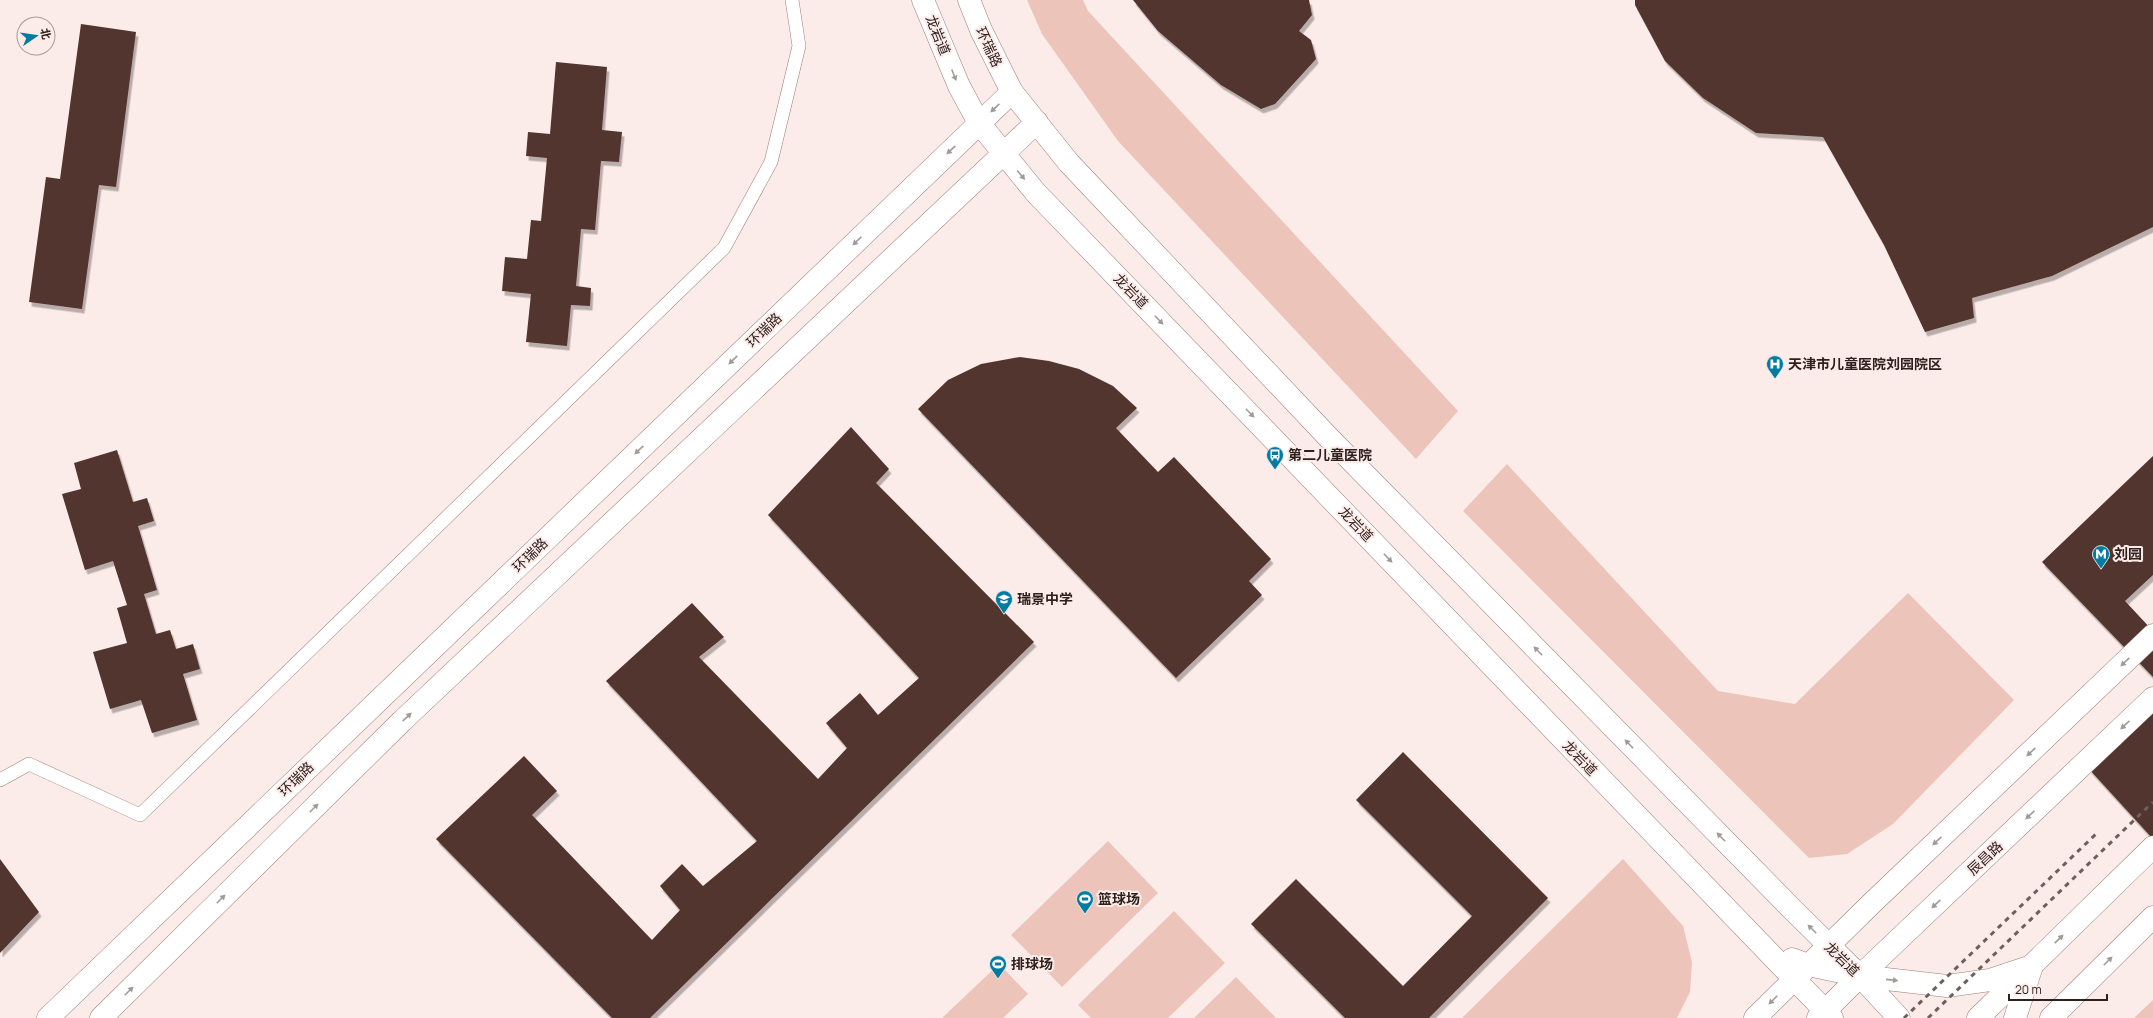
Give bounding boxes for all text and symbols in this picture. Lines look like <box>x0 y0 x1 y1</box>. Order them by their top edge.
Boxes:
street label: 龙岩道 <box>922 12 955 58</box>
north arrow <box>16 16 56 56</box>
street label: 环瑞路 <box>972 24 1007 70</box>
text: 北 <box>38 27 55 41</box>
one-way arrow <box>951 69 957 81</box>
one-way arrow <box>990 103 1000 113</box>
one-way arrow <box>946 146 956 155</box>
one-way arrow <box>1017 170 1026 180</box>
one-way arrow <box>852 236 862 245</box>
street label: 龙岩道 <box>1110 269 1153 312</box>
street label: 环瑞路 <box>742 308 785 351</box>
one-way arrow <box>1154 315 1164 325</box>
hospital icon: 天津市儿童医院刘园院区 <box>1765 354 1785 379</box>
place label: 天津市儿童医院刘园院区 <box>1788 354 1942 373</box>
one-way arrow <box>728 355 738 365</box>
one-way arrow <box>1245 408 1254 418</box>
one-way arrow <box>635 445 644 454</box>
bus stop icon: 第二儿童医院 <box>1265 445 1285 470</box>
place label: 第二儿童医院 <box>1288 445 1372 464</box>
street label: 龙岩道 <box>1335 502 1378 545</box>
street label: 环瑞路 <box>508 533 551 576</box>
metro station icon: 刘园 <box>2091 544 2111 569</box>
place label: 刘园 <box>2114 544 2142 563</box>
one-way arrow <box>1383 553 1393 563</box>
school or university icon: 瑞景中学 <box>994 589 1014 614</box>
place label: 瑞景中学 <box>1017 589 1073 608</box>
one-way arrow <box>1533 646 1543 656</box>
one-way arrow <box>2120 657 2130 667</box>
one-way arrow <box>402 712 412 722</box>
one-way arrow <box>2120 720 2130 730</box>
street label: 龙岩道 <box>1559 736 1602 779</box>
one-way arrow <box>1625 739 1634 749</box>
one-way arrow <box>2026 747 2036 757</box>
street label: 环瑞路 <box>274 757 317 800</box>
one-way arrow <box>309 803 319 813</box>
one-way arrow <box>2025 810 2035 819</box>
one-way arrow <box>1716 832 1726 842</box>
street label: 辰昌路 <box>1963 836 2006 879</box>
one-way arrow <box>1931 837 1942 846</box>
sports icon: 篮球场 <box>1075 889 1095 914</box>
place label: 篮球场 <box>1098 889 1140 908</box>
one-way arrow <box>216 894 226 904</box>
one-way arrow <box>1931 899 1941 909</box>
one-way arrow <box>1807 924 1817 934</box>
one-way arrow <box>2054 934 2064 943</box>
street label: 龙岩道 <box>1821 937 1864 980</box>
sports icon: 排球场 <box>988 954 1008 979</box>
place label: 排球场 <box>1011 954 1053 973</box>
one-way arrow <box>2103 956 2113 966</box>
one-way arrow <box>1886 976 1898 983</box>
scale bar <box>2009 976 2107 1002</box>
text: 20 m <box>2015 981 2042 998</box>
one-way arrow <box>124 986 134 996</box>
one-way arrow <box>1768 995 1778 1005</box>

